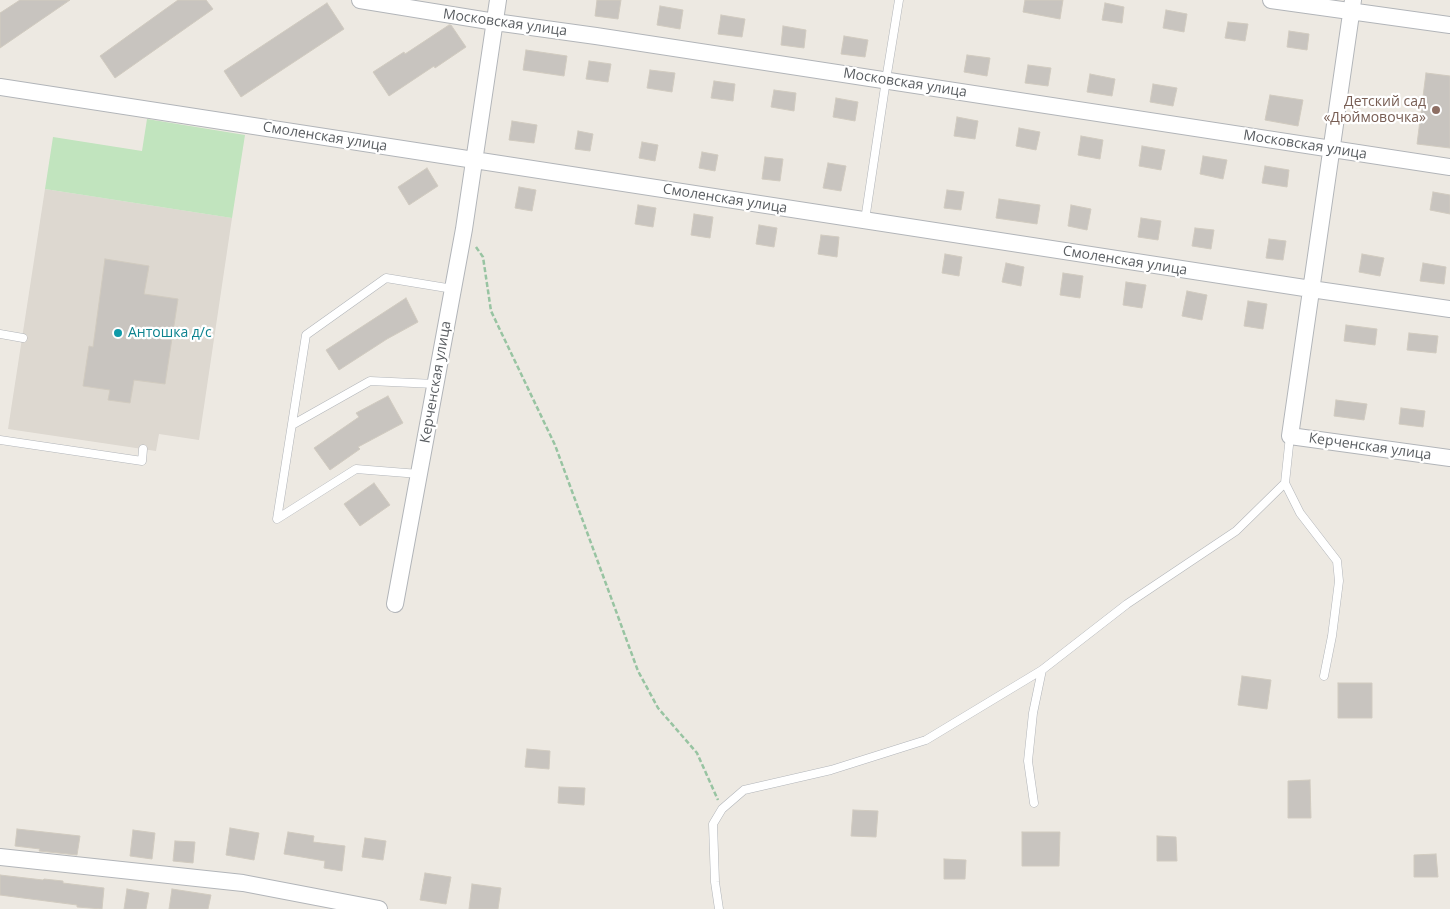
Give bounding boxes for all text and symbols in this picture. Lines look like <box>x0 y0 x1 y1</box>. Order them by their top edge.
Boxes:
street label: Московская улица <box>442 6 568 40</box>
street label: Московская улица <box>842 65 968 101</box>
place label: Детский сад «Дюймовочка» <box>1323 94 1426 126</box>
marker: Детский сад «Дюймовочка» <box>1430 104 1442 116</box>
street label: Смоленская улица <box>262 119 388 155</box>
street label: Московская улица <box>1242 127 1368 163</box>
street label: Смоленская улица <box>662 181 788 217</box>
street label: Смоленская улица <box>1062 243 1188 279</box>
street label: Керченская улица <box>417 320 455 444</box>
place label: Антошка д/с <box>128 325 212 341</box>
marker: Антошка д/с <box>112 327 124 339</box>
street label: Керченская улица <box>1308 430 1432 464</box>

